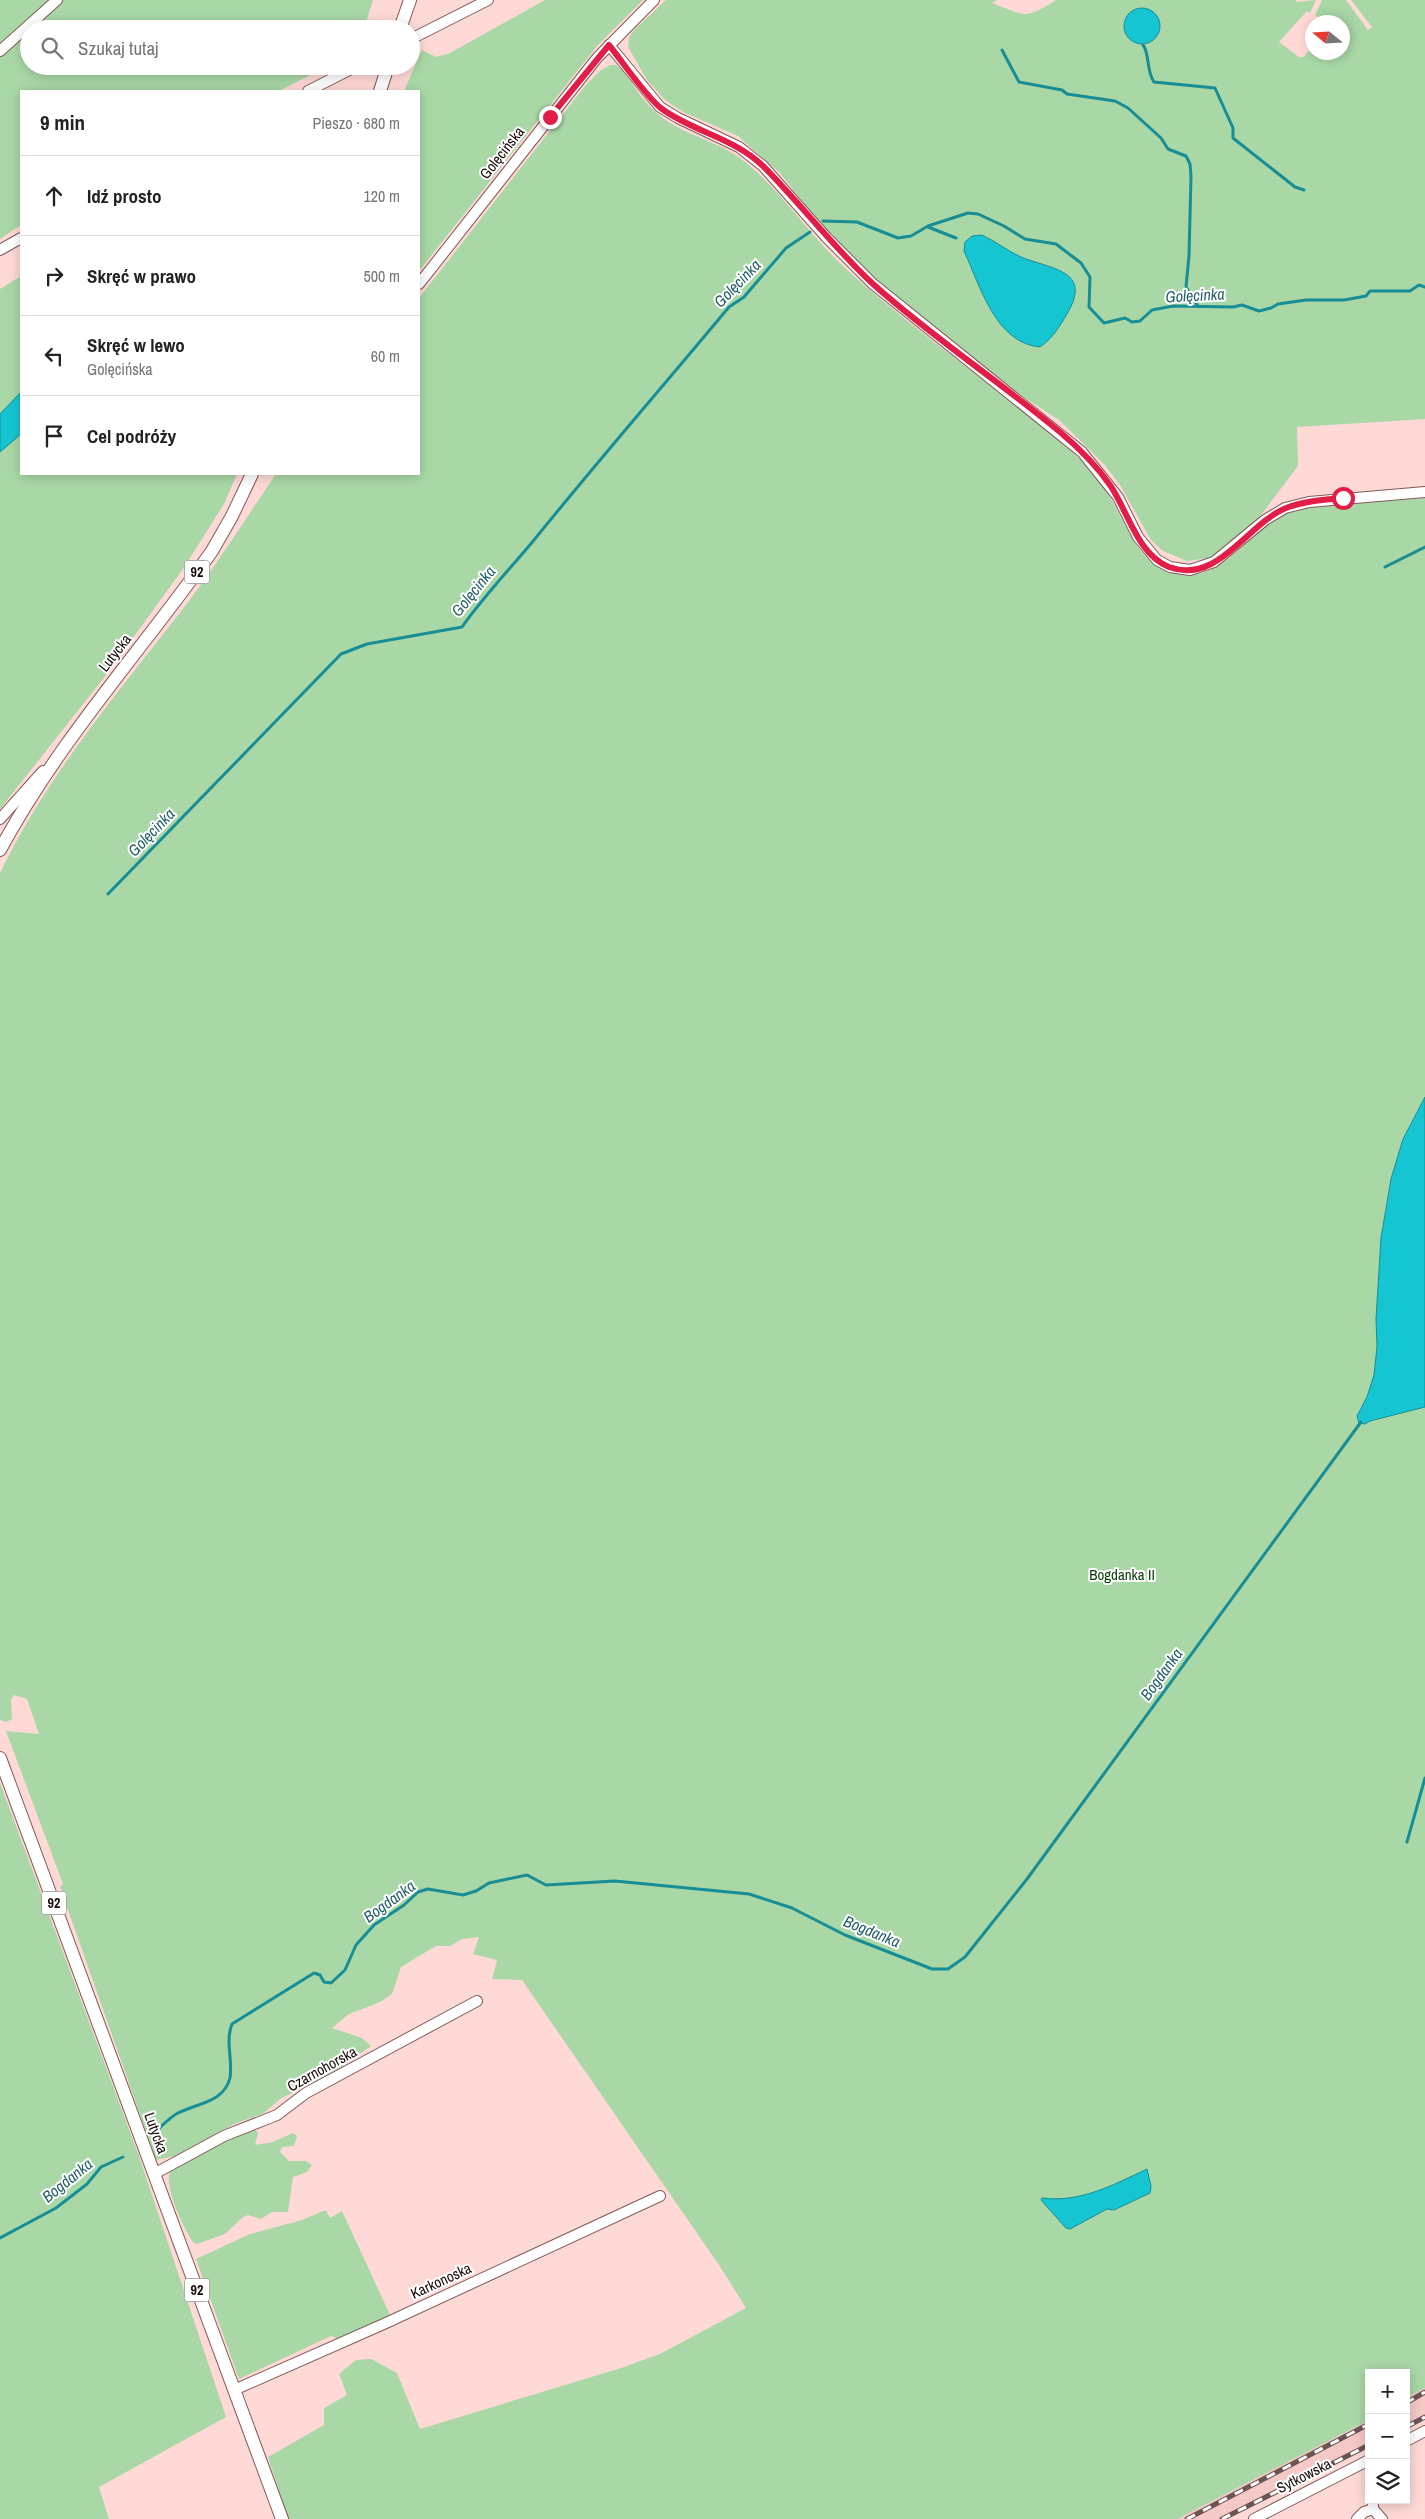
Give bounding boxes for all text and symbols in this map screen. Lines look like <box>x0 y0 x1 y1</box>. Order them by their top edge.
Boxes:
north arrow <box>1305 15 1350 60</box>
search box <box>20 20 420 75</box>
icon: search <box>38 34 66 62</box>
text: Szukaj tutaj <box>78 35 159 61</box>
route end <box>539 106 562 129</box>
text: 9 min <box>40 108 85 137</box>
text: Pieszo · 680 m <box>312 112 400 134</box>
street label: Golęcińska <box>474 122 529 183</box>
icon: ahead <box>40 182 68 210</box>
text: Idź prosto <box>87 183 161 209</box>
text: 120 m <box>364 185 400 207</box>
water label: Golęcinka <box>709 254 765 312</box>
icon: right <box>40 262 68 290</box>
text: Skręć w prawo <box>87 263 196 289</box>
text: 500 m <box>364 265 400 287</box>
water label: Golęcinka <box>1165 282 1225 308</box>
text: Skręć w lewo <box>87 332 185 358</box>
icon: left <box>40 342 68 370</box>
text: 60 m <box>371 345 400 367</box>
text: Golęcińska <box>87 358 153 380</box>
icon: arrive <box>40 422 68 450</box>
text: Cel podróży <box>87 423 176 449</box>
route start <box>1332 487 1355 510</box>
road number: 92 <box>184 560 210 584</box>
water label: Golęcinka <box>446 561 500 621</box>
street label: Lutycka <box>93 629 136 676</box>
water label: Golęcinka <box>123 803 179 861</box>
park label: Bogdanka II <box>1089 1564 1155 1585</box>
water label: Bogdanka <box>1135 1644 1187 1704</box>
water label: Bogdanka <box>359 1875 419 1927</box>
road number: 92 <box>42 1892 66 1915</box>
water label: Bogdanka <box>840 1910 904 1952</box>
street label: Czarnohorska <box>283 2041 360 2096</box>
street label: Lutycka <box>139 2109 174 2156</box>
water label: Bogdanka <box>37 2153 97 2207</box>
street label: Karkonoska <box>407 2257 475 2304</box>
road number: 92 <box>184 2278 210 2302</box>
map controls <box>1365 2369 1410 2504</box>
button: + <box>1365 2369 1410 2414</box>
button: − <box>1365 2414 1410 2459</box>
street label: Sytkowska <box>1273 2453 1335 2498</box>
button: layers <box>1365 2459 1410 2504</box>

